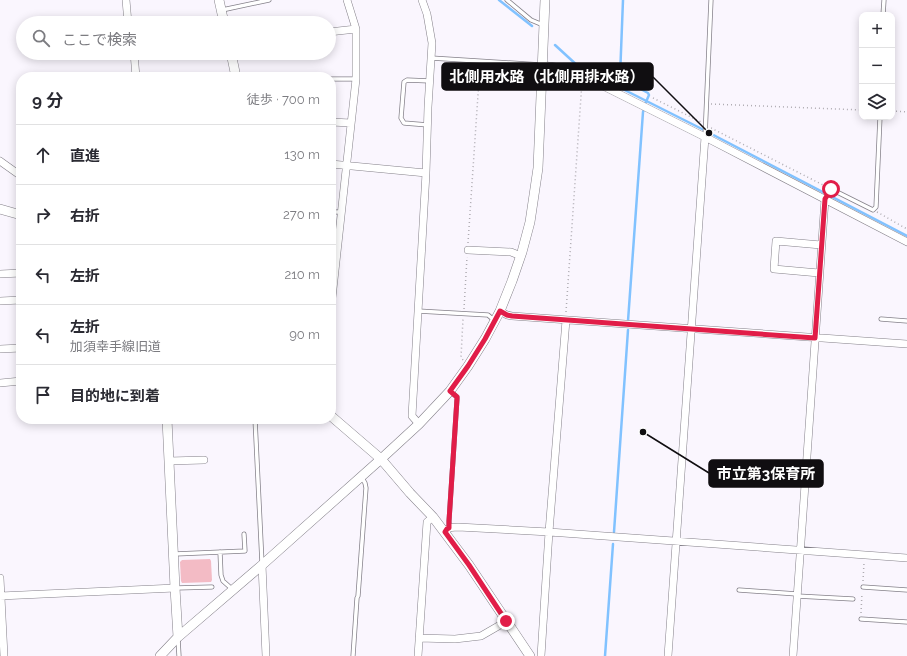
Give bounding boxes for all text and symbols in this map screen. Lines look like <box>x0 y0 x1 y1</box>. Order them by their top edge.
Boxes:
map controls <box>859 12 895 120</box>
button: + <box>859 12 895 48</box>
search box <box>16 16 336 60</box>
icon: search <box>30 27 52 49</box>
text: ここで検索 <box>62 31 137 49</box>
button: − <box>859 48 895 84</box>
callout: 北側用水路（北側用排水路） <box>442 63 653 90</box>
text: 北側用水路（北側用排水路） <box>449 68 645 86</box>
button: layers <box>859 84 895 120</box>
text: 9 分 <box>32 90 63 110</box>
text: 徒歩 · 700 m <box>247 92 320 107</box>
icon: ahead <box>32 144 54 166</box>
text: 直進 <box>70 147 100 165</box>
text: 130 m <box>284 147 320 162</box>
route start <box>822 180 840 198</box>
icon: right <box>32 204 54 226</box>
text: 右折 <box>70 207 100 225</box>
text: 270 m <box>283 207 320 222</box>
icon: left <box>32 264 54 286</box>
text: 左折 <box>70 267 100 285</box>
text: 210 m <box>284 267 320 282</box>
text: 左折 <box>70 318 100 336</box>
icon: left <box>32 324 54 346</box>
text: 90 m <box>289 327 320 342</box>
text: 加須幸手線旧道 <box>70 339 161 354</box>
icon: arrive <box>32 384 54 406</box>
text: 目的地に到着 <box>70 387 160 405</box>
callout: 市立第3保育所 <box>709 460 823 487</box>
text: 市立第3保育所 <box>717 465 815 483</box>
route end <box>497 612 515 630</box>

